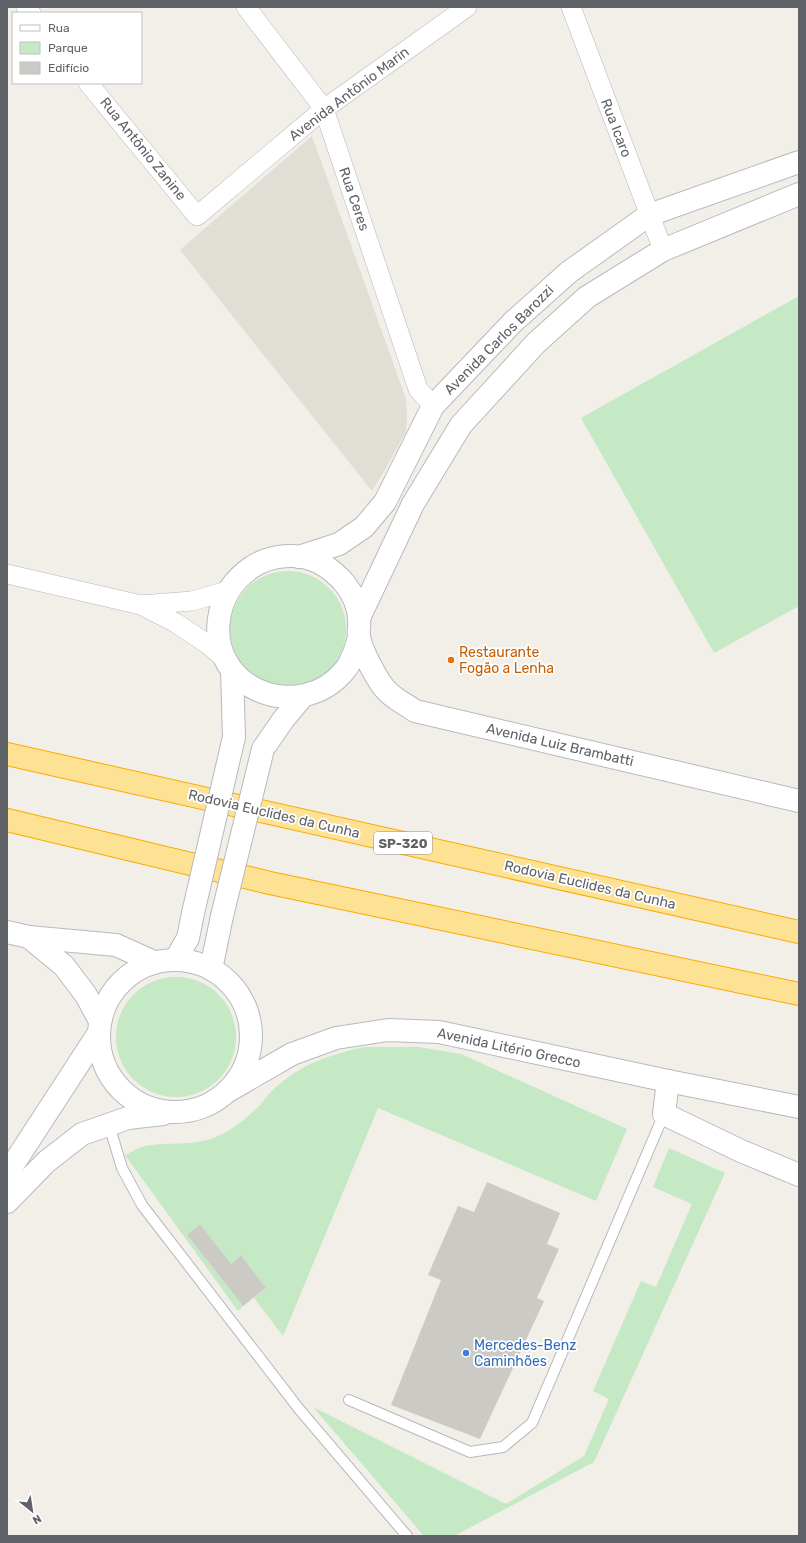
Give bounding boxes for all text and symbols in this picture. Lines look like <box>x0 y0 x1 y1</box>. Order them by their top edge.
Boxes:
legend <box>12 12 142 84</box>
text: Rua <box>48 21 70 35</box>
text: Parque <box>48 41 88 55</box>
street label: Avenida Antônio Marin <box>286 43 412 145</box>
text: Edifício <box>48 61 89 75</box>
street label: Rua Antônio Zanine <box>96 94 190 204</box>
street label: Rua Icaro <box>597 96 635 160</box>
street label: Rua Ceres <box>335 165 373 233</box>
street label: Avenida Carlos Barozzi <box>441 282 557 398</box>
place label: Restaurante Fogão a Lenha <box>459 644 554 677</box>
marker: Restaurante Fogão a Lenha <box>446 655 456 665</box>
street label: Avenida Luiz Brambatti <box>485 720 635 770</box>
street label: Rodovia Euclides da Cunha <box>187 786 361 842</box>
road number: SP-320 <box>374 832 432 854</box>
street label: Rodovia Euclides da Cunha <box>503 857 677 913</box>
street label: Avenida Litério Grecco <box>436 1024 582 1072</box>
place label: Mercedes-Benz Caminhões <box>474 1337 576 1370</box>
marker: Mercedes-Benz Caminhões <box>461 1348 471 1358</box>
north arrow <box>12 1491 52 1531</box>
text: N <box>30 1512 43 1527</box>

